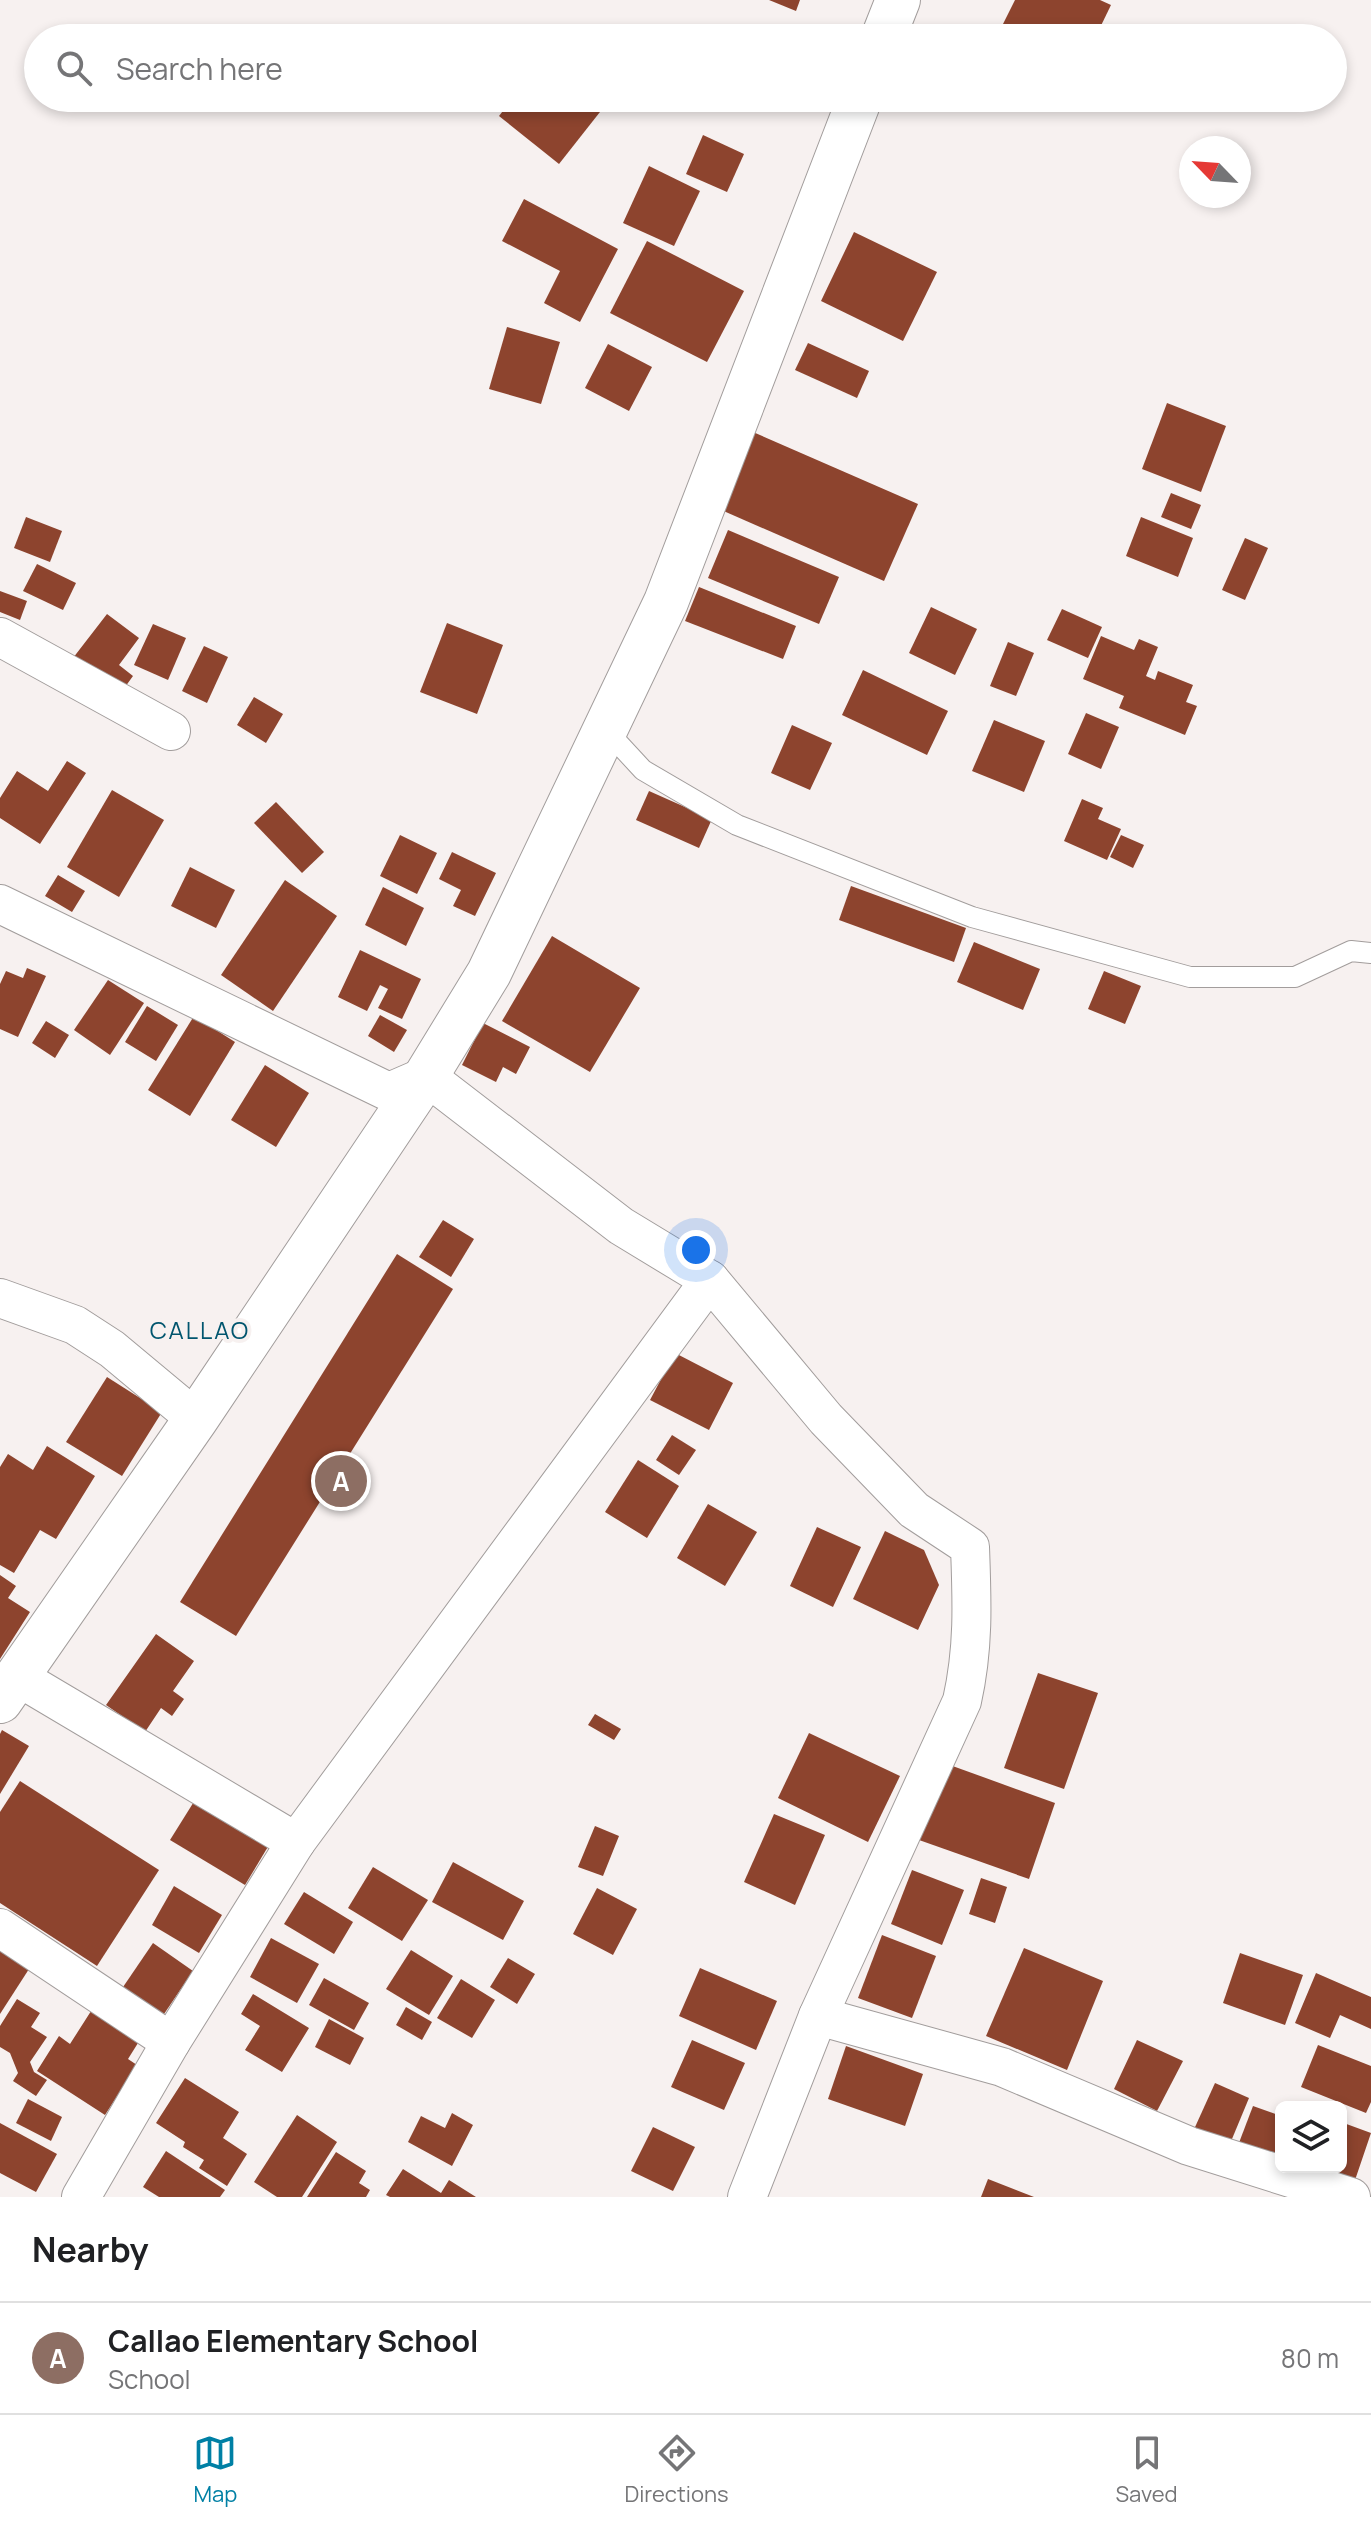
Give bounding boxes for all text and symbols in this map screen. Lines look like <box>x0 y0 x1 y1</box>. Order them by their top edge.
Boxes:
search box <box>24 24 1347 112</box>
icon: search <box>52 46 96 90</box>
text: Search here <box>116 48 283 89</box>
north arrow <box>1179 136 1251 208</box>
your location <box>676 1230 716 1270</box>
district label: CALLAO <box>150 1313 250 1346</box>
pin: A <box>315 1451 367 1511</box>
map controls <box>1275 2101 1347 2173</box>
button: layers <box>1275 2101 1347 2173</box>
text: Nearby <box>32 2226 148 2272</box>
text: Callao Elementary School <box>108 2320 479 2361</box>
text: A <box>49 2340 67 2376</box>
text: 80 m <box>1281 2340 1339 2376</box>
text: School <box>108 2361 191 2397</box>
tab: Map <box>193 2431 237 2509</box>
tab: Directions <box>624 2431 729 2509</box>
tab: Saved <box>1116 2431 1178 2509</box>

